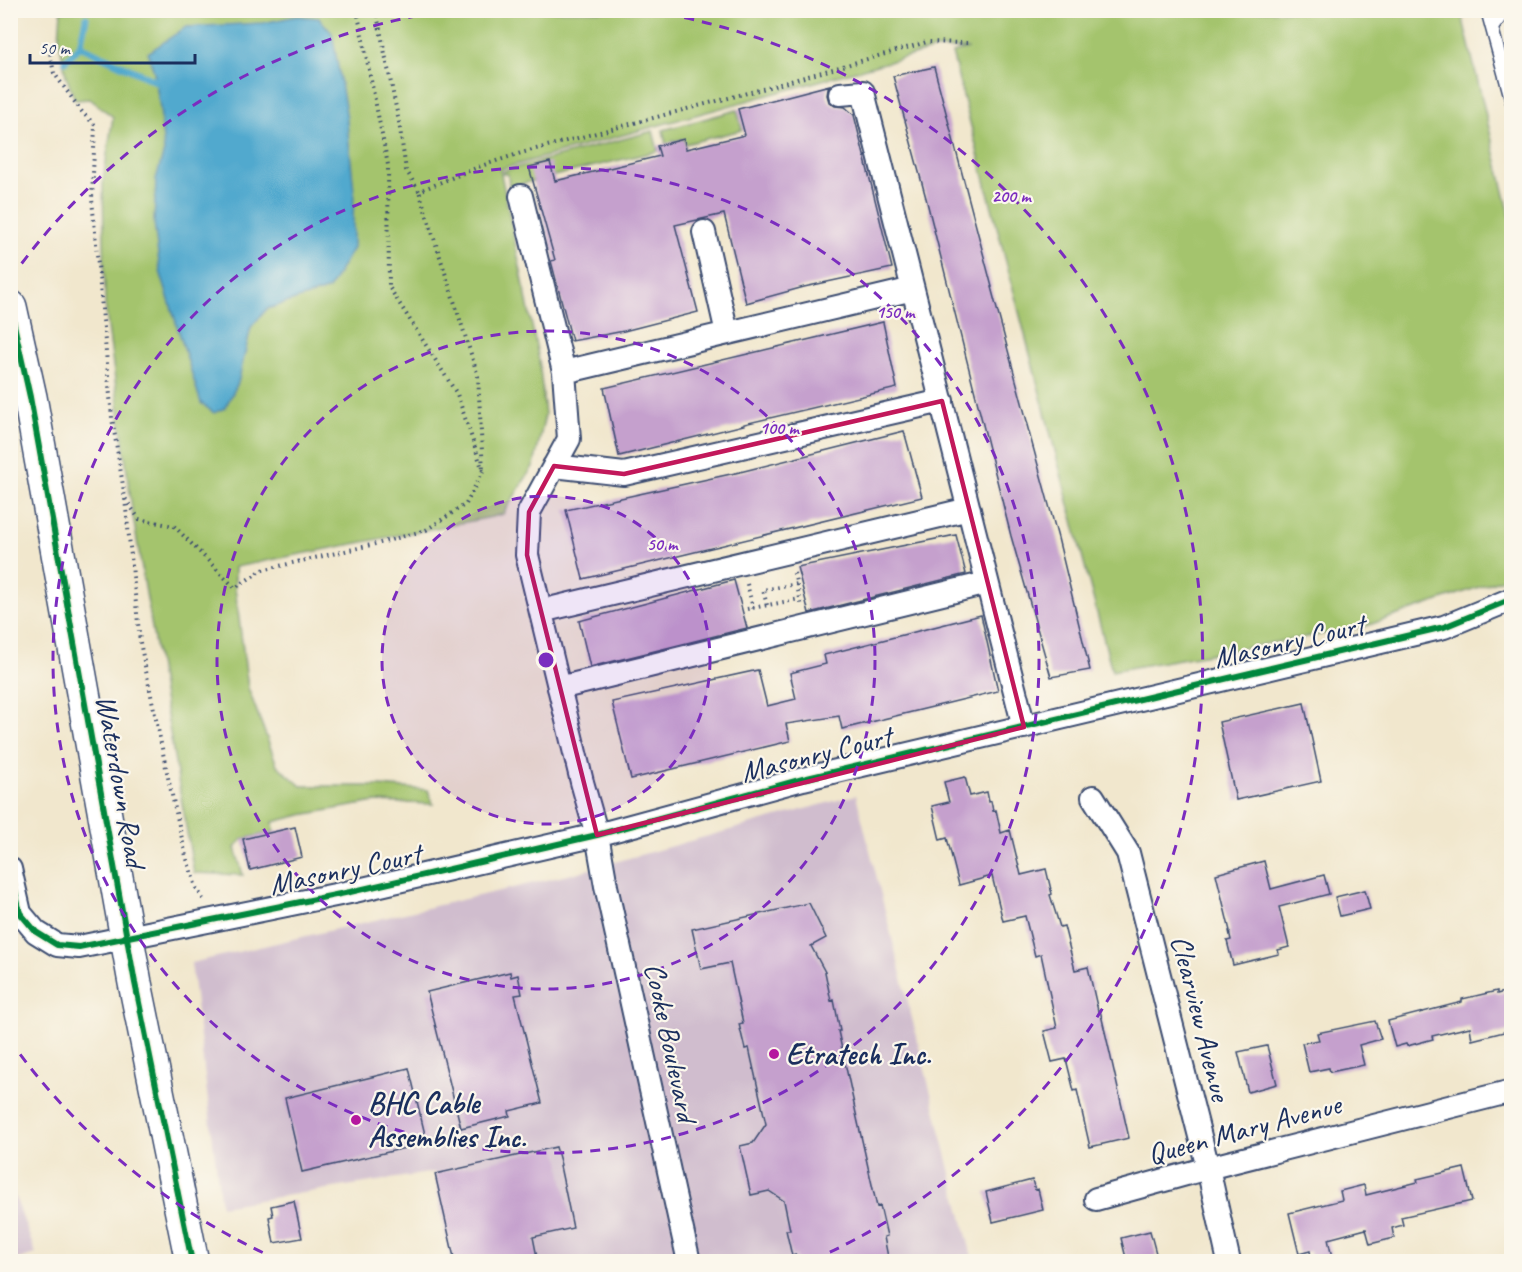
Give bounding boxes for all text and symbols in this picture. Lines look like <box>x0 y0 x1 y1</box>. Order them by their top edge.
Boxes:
scale bar <box>30 27 195 65</box>
text: 50 m <box>39 37 72 59</box>
text: 200 m <box>992 185 1032 207</box>
text: 150 m <box>876 301 916 323</box>
text: 100 m <box>760 417 800 439</box>
text: 50 m <box>647 533 679 555</box>
street label: Masonry Court <box>1210 604 1372 677</box>
centre of rings <box>536 650 556 670</box>
street label: Waterdown Road <box>87 692 156 874</box>
street label: Masonry Court <box>737 716 899 791</box>
street label: Masonry Court <box>266 834 428 904</box>
street label: Clearview Avenue <box>1162 931 1240 1107</box>
street label: Cooke Boulevard <box>636 959 707 1129</box>
place label: Etratech Inc. <box>786 1035 932 1073</box>
marker: Etratech Inc. <box>767 1047 781 1061</box>
place label: BHC Cable Assemblies Inc. <box>368 1084 527 1156</box>
street label: Queen Mary Avenue <box>1143 1084 1347 1173</box>
marker: BHC Cable Assemblies Inc. <box>349 1113 363 1127</box>

